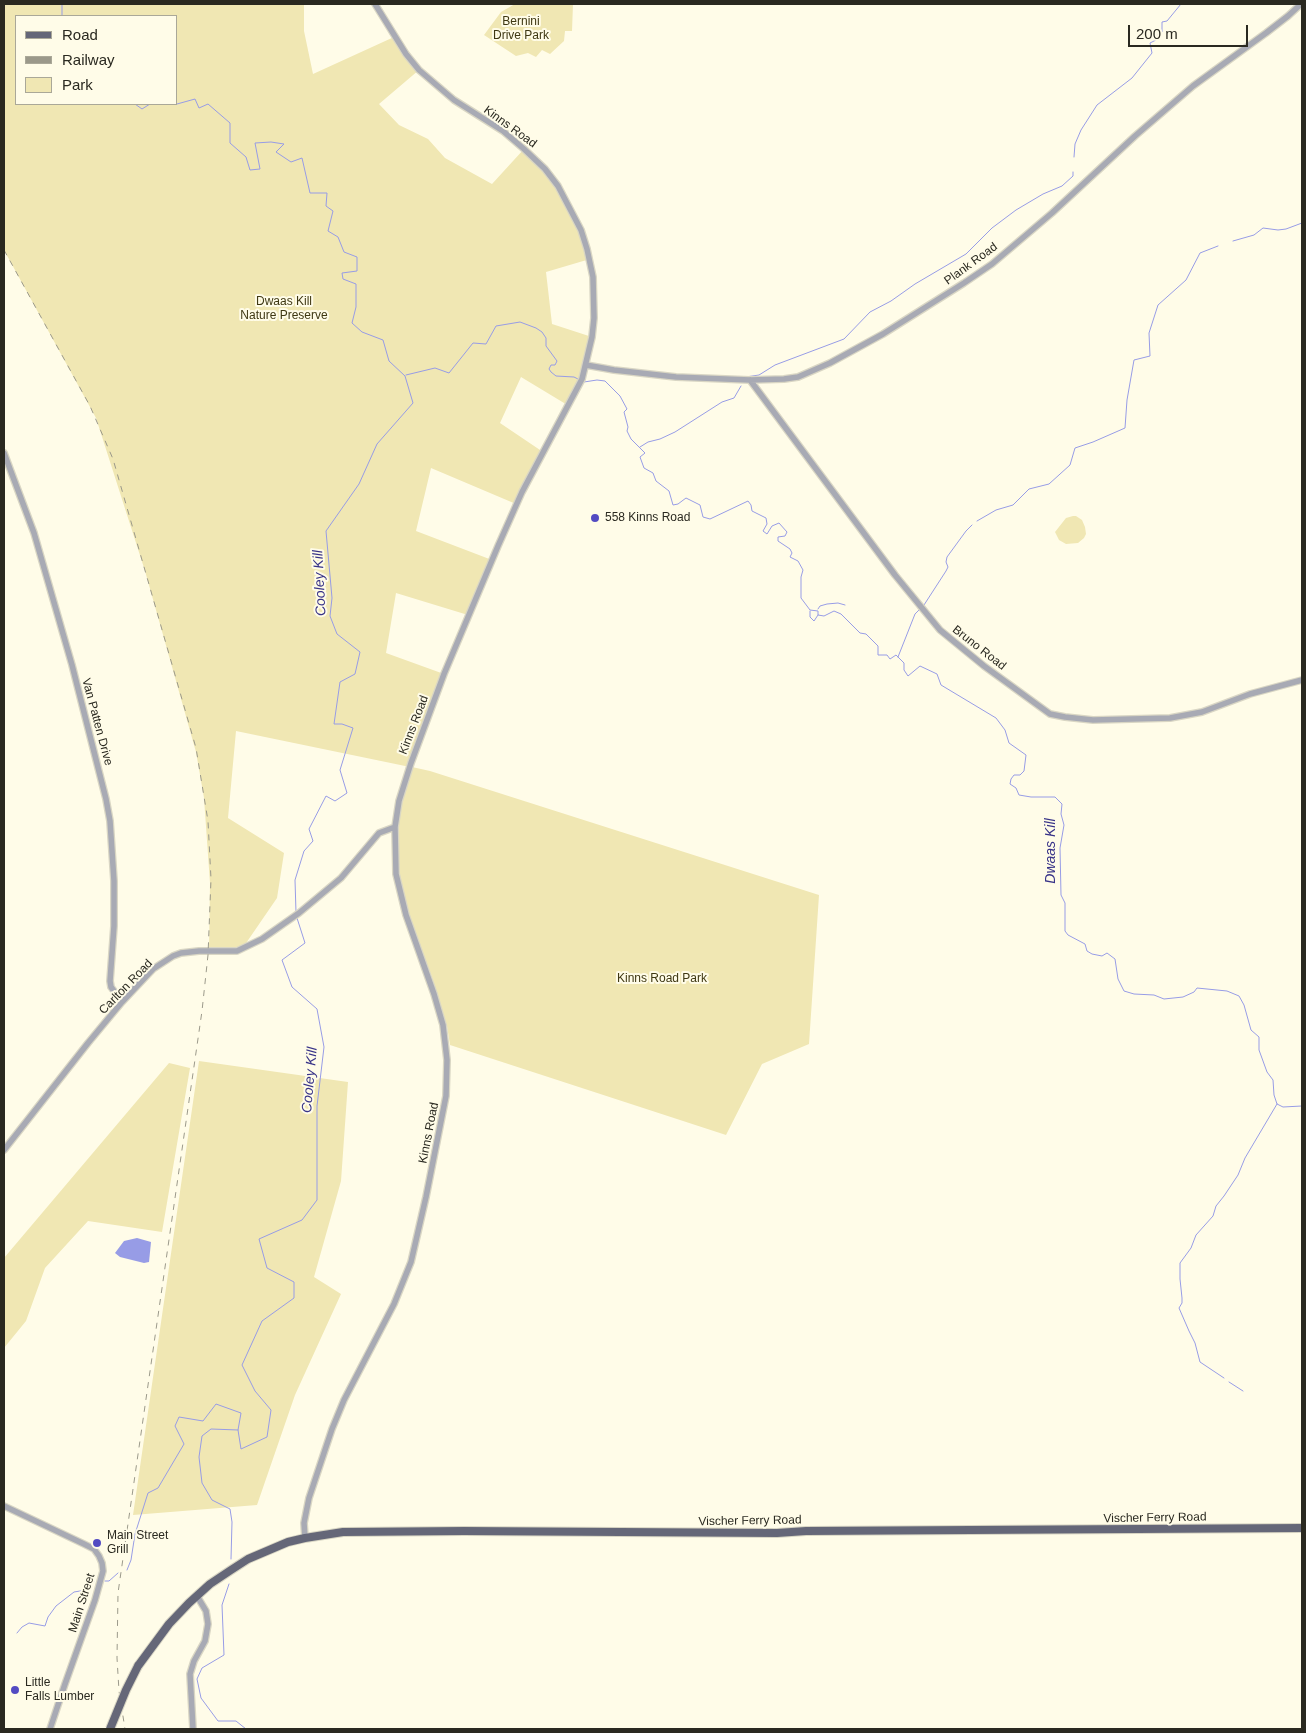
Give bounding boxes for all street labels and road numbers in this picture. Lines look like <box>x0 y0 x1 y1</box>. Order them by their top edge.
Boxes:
street label: Kinns Road <box>481 103 539 151</box>
street label: Plank Road <box>942 240 1000 288</box>
street label: Bruno Road <box>949 623 1009 673</box>
street label: Van Patten Drive <box>78 677 116 767</box>
street label: Kinns Road <box>396 693 432 757</box>
street label: Carlton Road <box>96 957 156 1017</box>
street label: Kinns Road <box>416 1101 442 1165</box>
street label: Vischer Ferry Road <box>1103 1510 1207 1526</box>
street label: Vischer Ferry Road <box>698 1513 802 1529</box>
street label: Main Street <box>66 1572 98 1634</box>

